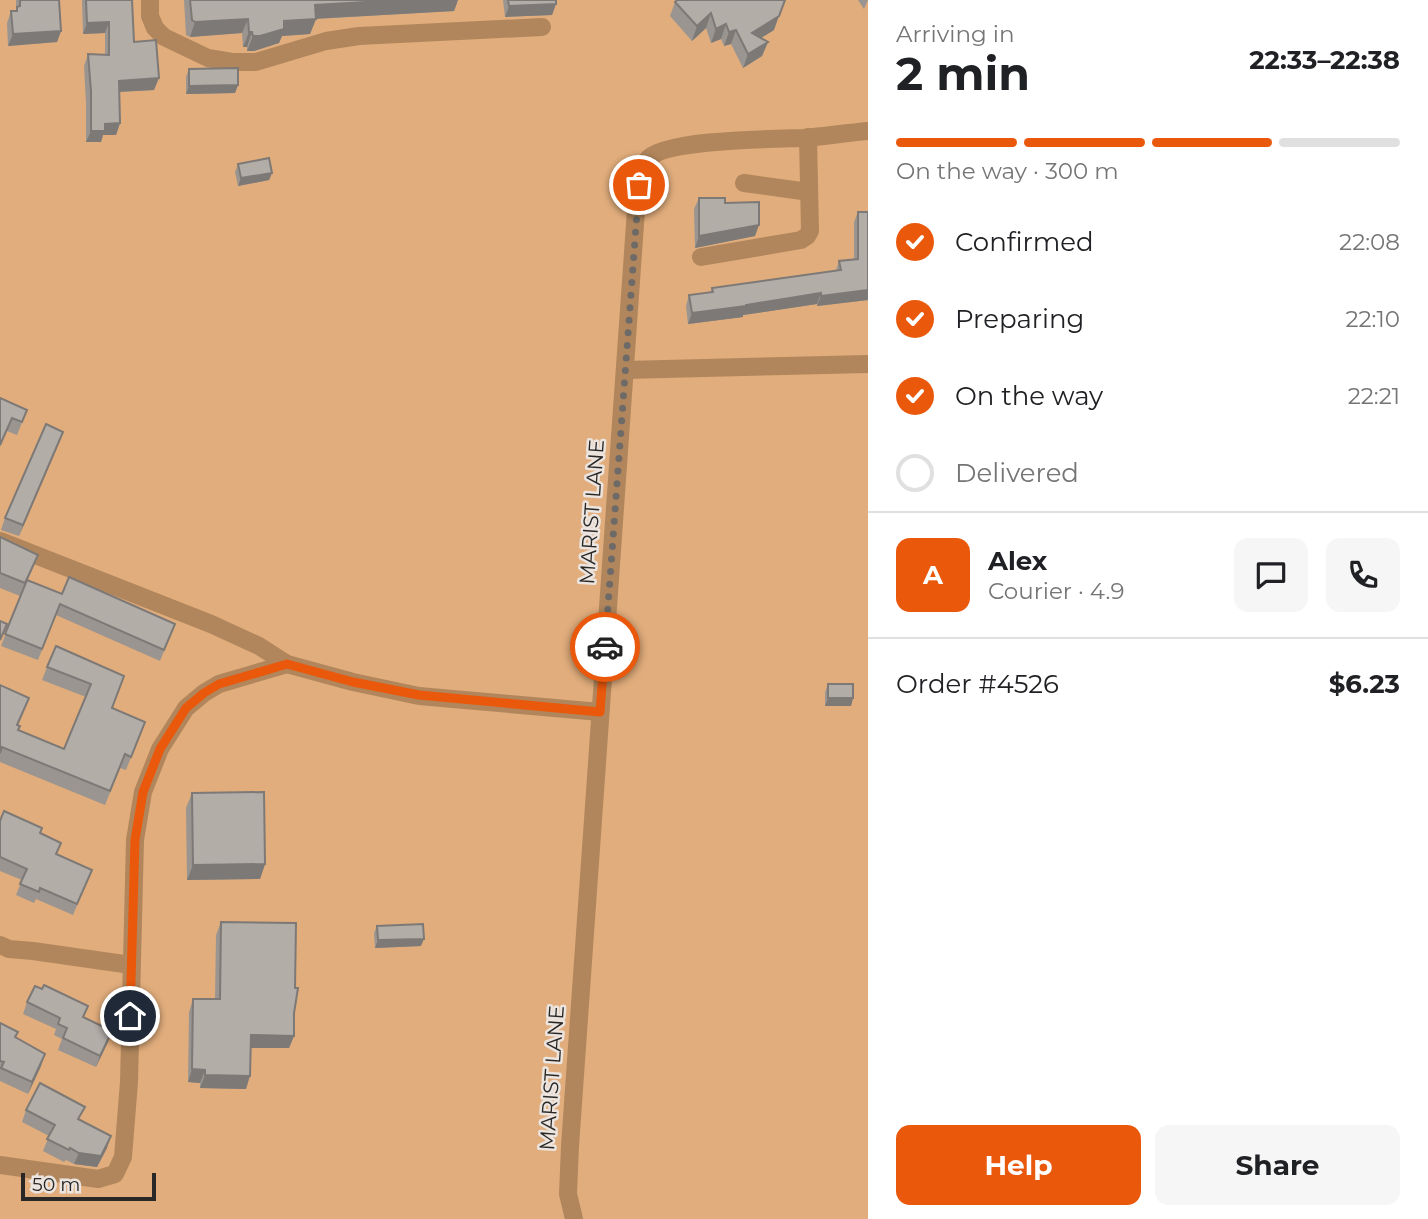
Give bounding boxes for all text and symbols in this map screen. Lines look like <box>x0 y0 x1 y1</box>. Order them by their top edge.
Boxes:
text: Arriving in <box>896 20 1015 48</box>
text: 22:33–22:38 <box>1249 44 1400 76</box>
text: 2 min <box>896 45 1030 102</box>
pin <box>609 155 669 215</box>
text: On the way · 300 m <box>896 157 1119 185</box>
icon: bag <box>620 166 658 204</box>
icon: check <box>896 223 934 261</box>
text: Confirmed <box>955 226 1094 258</box>
text: 22:08 <box>1339 228 1400 256</box>
icon: check <box>896 300 934 338</box>
text: Preparing <box>955 303 1084 335</box>
text: 22:10 <box>1345 305 1400 333</box>
icon: check <box>896 377 934 415</box>
text: On the way <box>955 380 1103 412</box>
text: 22:21 <box>1348 382 1400 410</box>
street label: MARIST LANE <box>574 439 609 585</box>
text: Delivered <box>955 457 1079 489</box>
button: chat <box>1234 538 1308 612</box>
button: phone <box>1326 538 1400 612</box>
text: Alex <box>988 545 1047 577</box>
text: A <box>923 559 943 591</box>
text: Courier · 4.9 <box>988 577 1124 605</box>
courier <box>570 612 640 682</box>
icon: car <box>586 628 624 666</box>
text: Order #4526 <box>896 668 1059 700</box>
text: $6.23 <box>1329 668 1400 700</box>
pin <box>100 986 160 1046</box>
icon: home <box>111 997 149 1035</box>
street label: MARIST LANE <box>534 1005 569 1151</box>
button: Help <box>896 1125 1141 1205</box>
button: Share <box>1155 1125 1400 1205</box>
scale bar <box>21 1170 156 1202</box>
text: 50 m <box>32 1173 80 1196</box>

